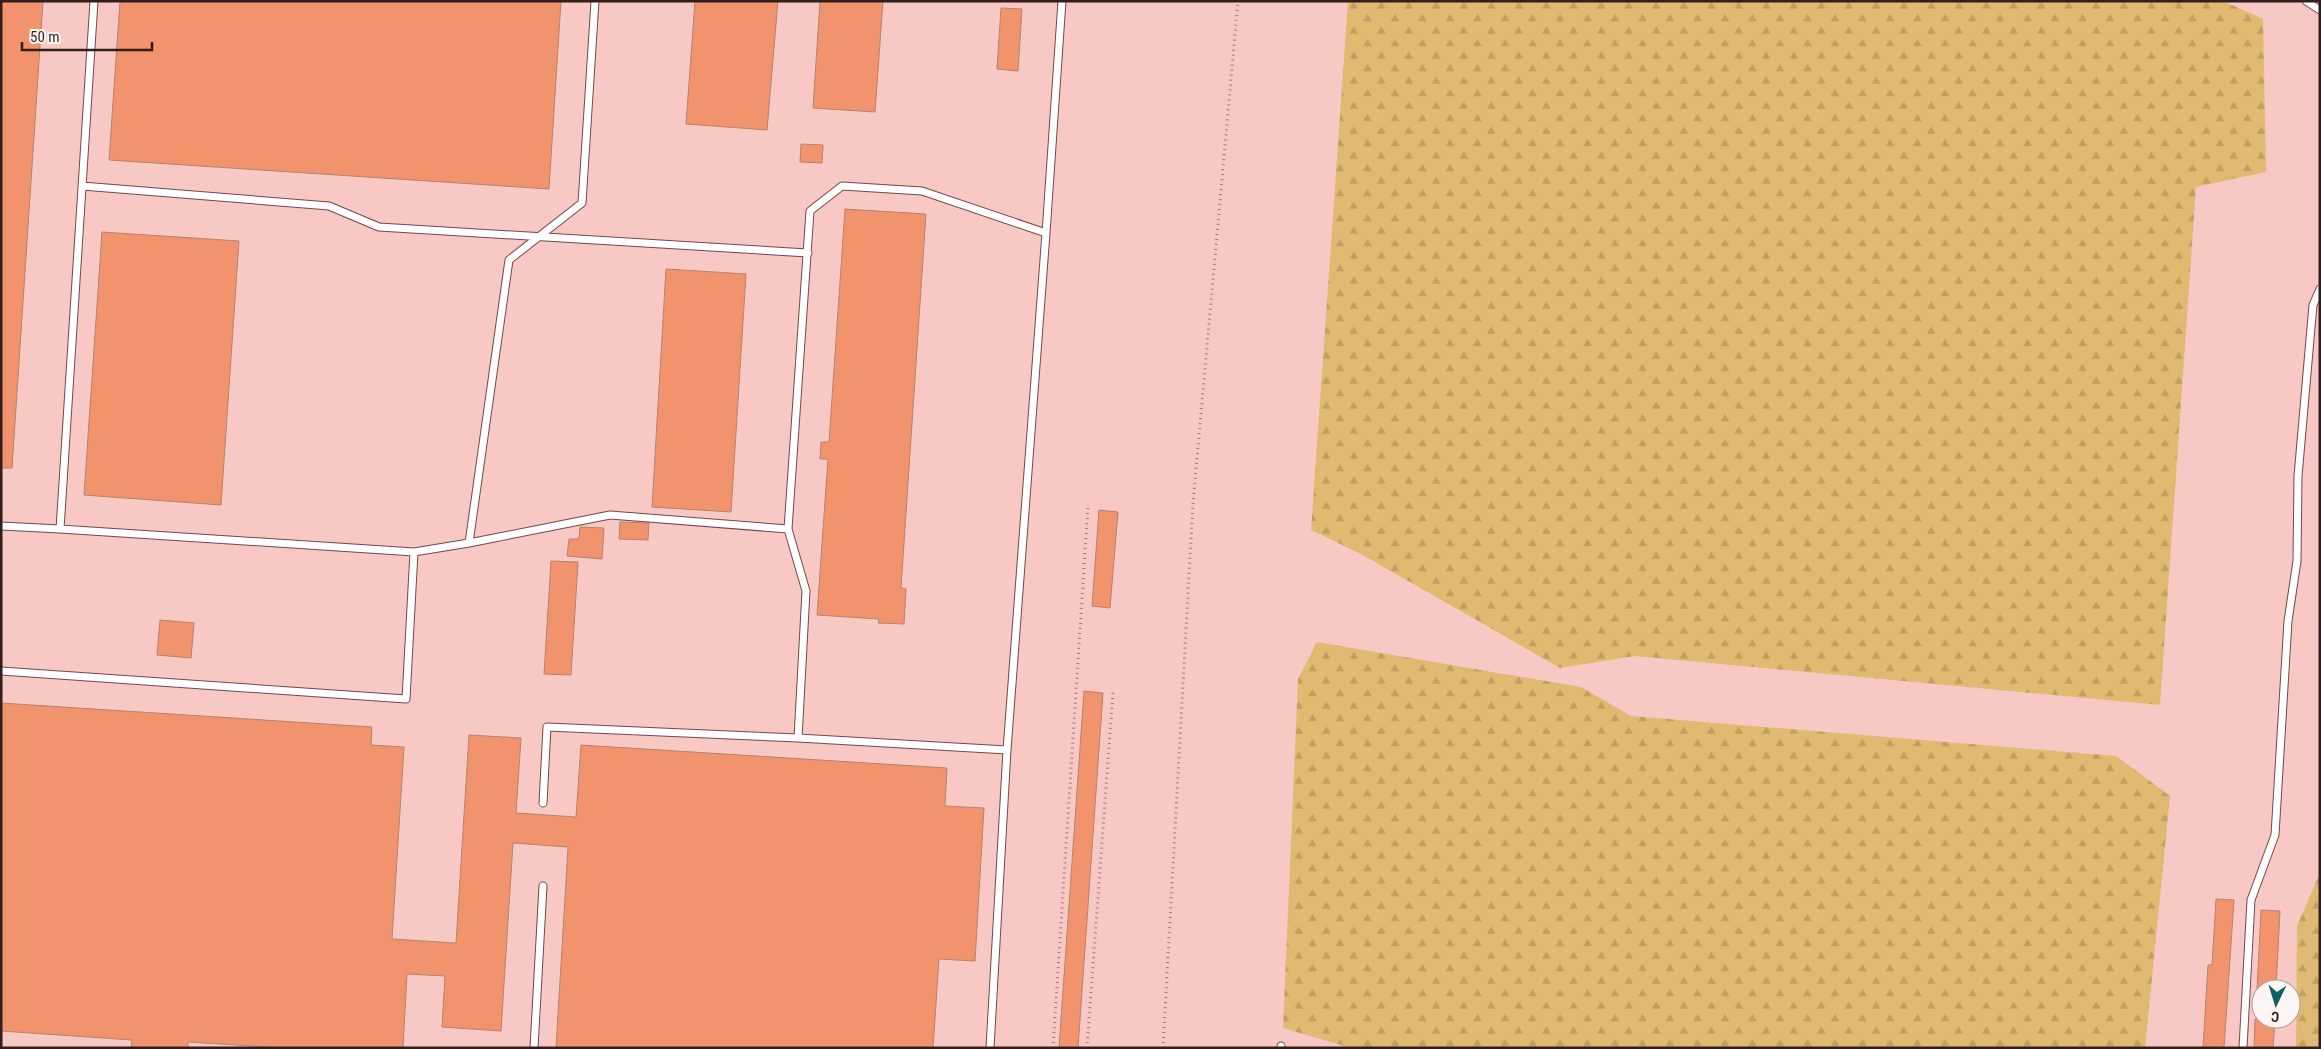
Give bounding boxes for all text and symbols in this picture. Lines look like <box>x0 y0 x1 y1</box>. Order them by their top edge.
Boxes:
scale bar <box>22 20 152 52</box>
text: 50 m <box>30 28 60 46</box>
north arrow <box>2251 979 2301 1029</box>
text: С <box>2271 1009 2280 1025</box>

